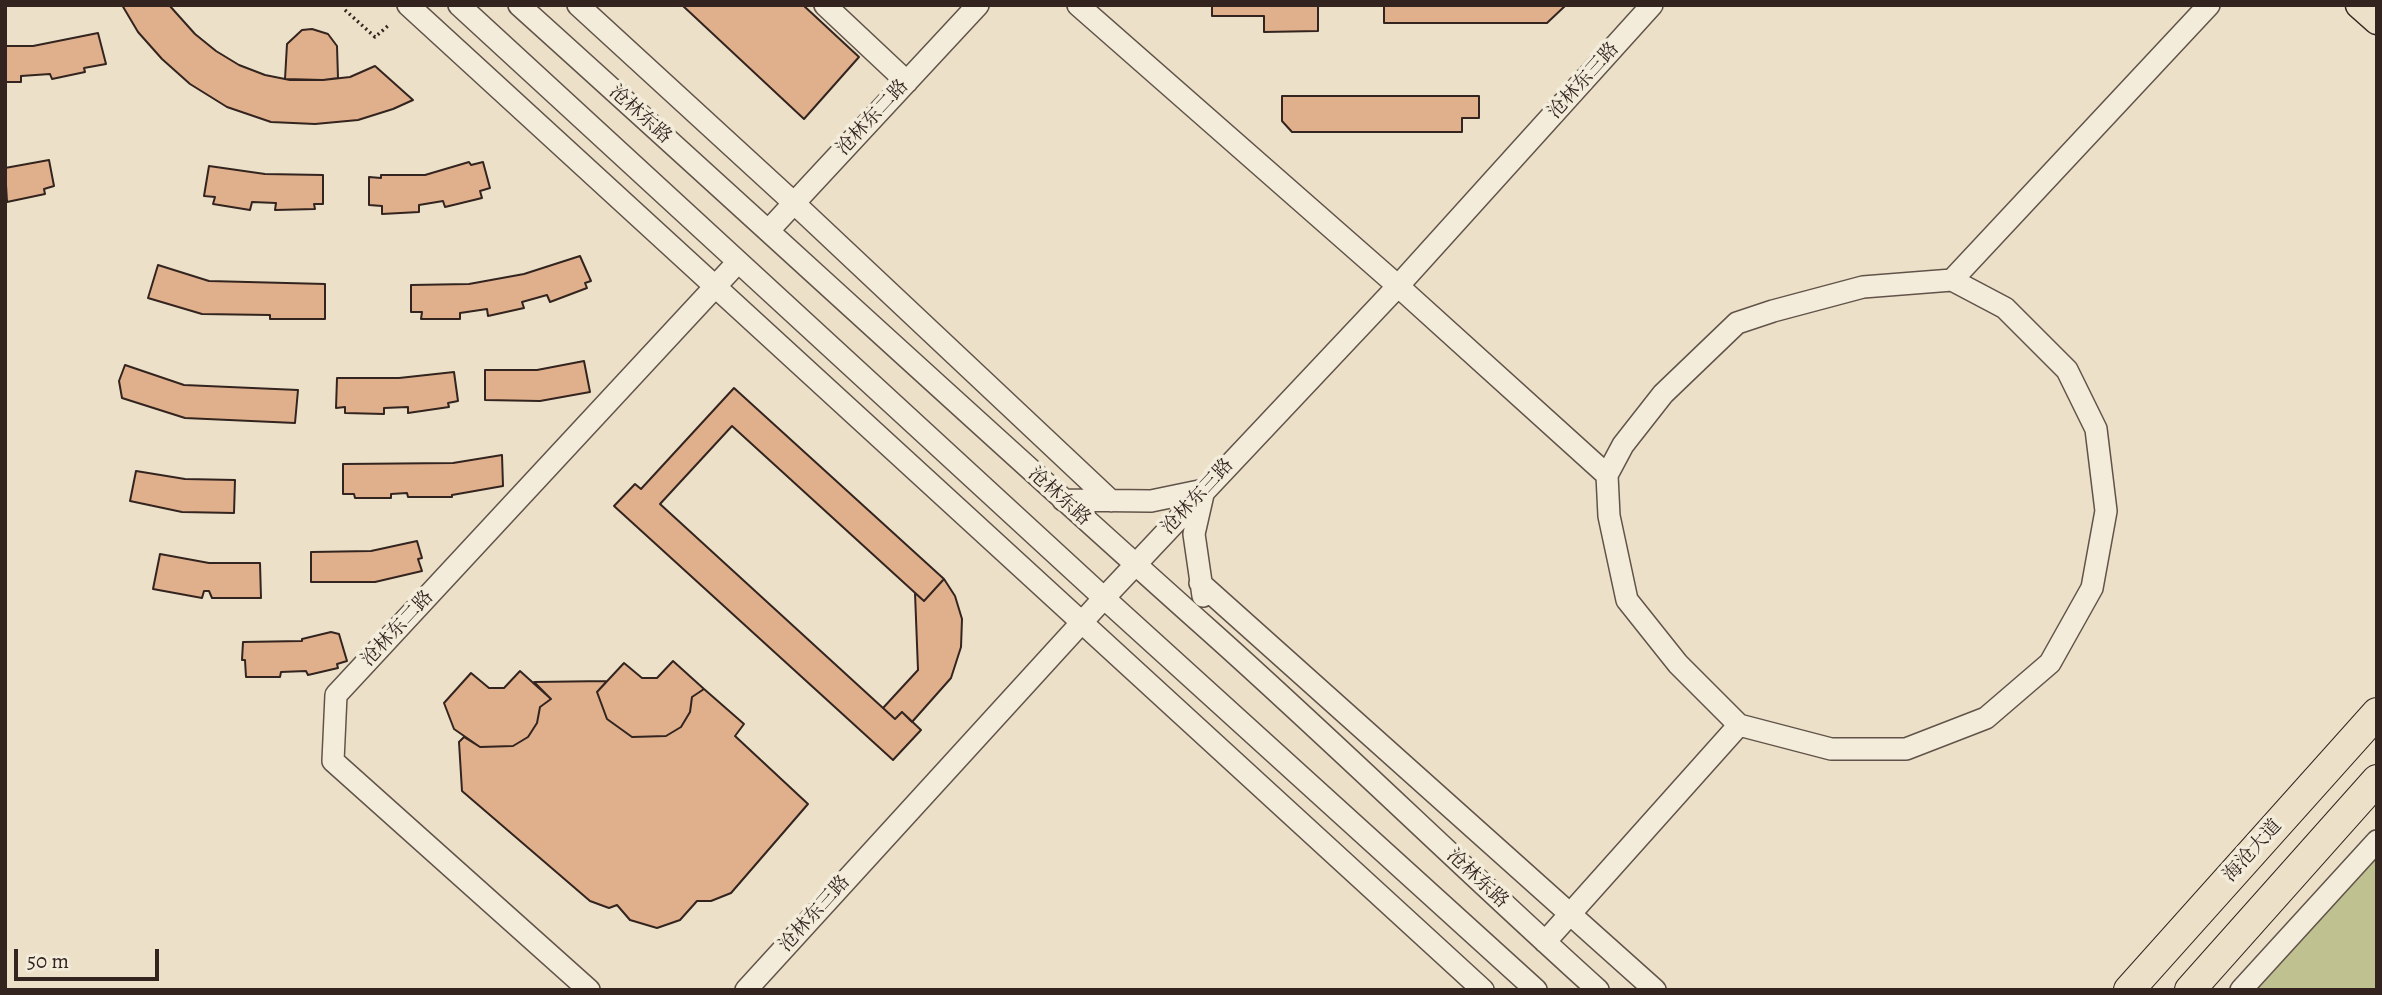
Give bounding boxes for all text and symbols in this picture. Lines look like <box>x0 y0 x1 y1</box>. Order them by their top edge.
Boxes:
street label: 沧林东三路 <box>1544 38 1624 124</box>
street label: 沧林东二路 <box>832 75 914 161</box>
street label: 沧林东路 <box>604 81 676 149</box>
street label: 沧林东三路 <box>1157 454 1239 540</box>
street label: 沧林东路 <box>1023 463 1095 531</box>
street label: 沧林东二路 <box>357 586 439 672</box>
street label: 海沧大道 <box>2219 815 2287 887</box>
street label: 沧林东路 <box>1441 845 1513 913</box>
street label: 沧林东三路 <box>775 871 855 957</box>
scale bar <box>18 936 163 980</box>
text: 50 m <box>27 947 69 975</box>

